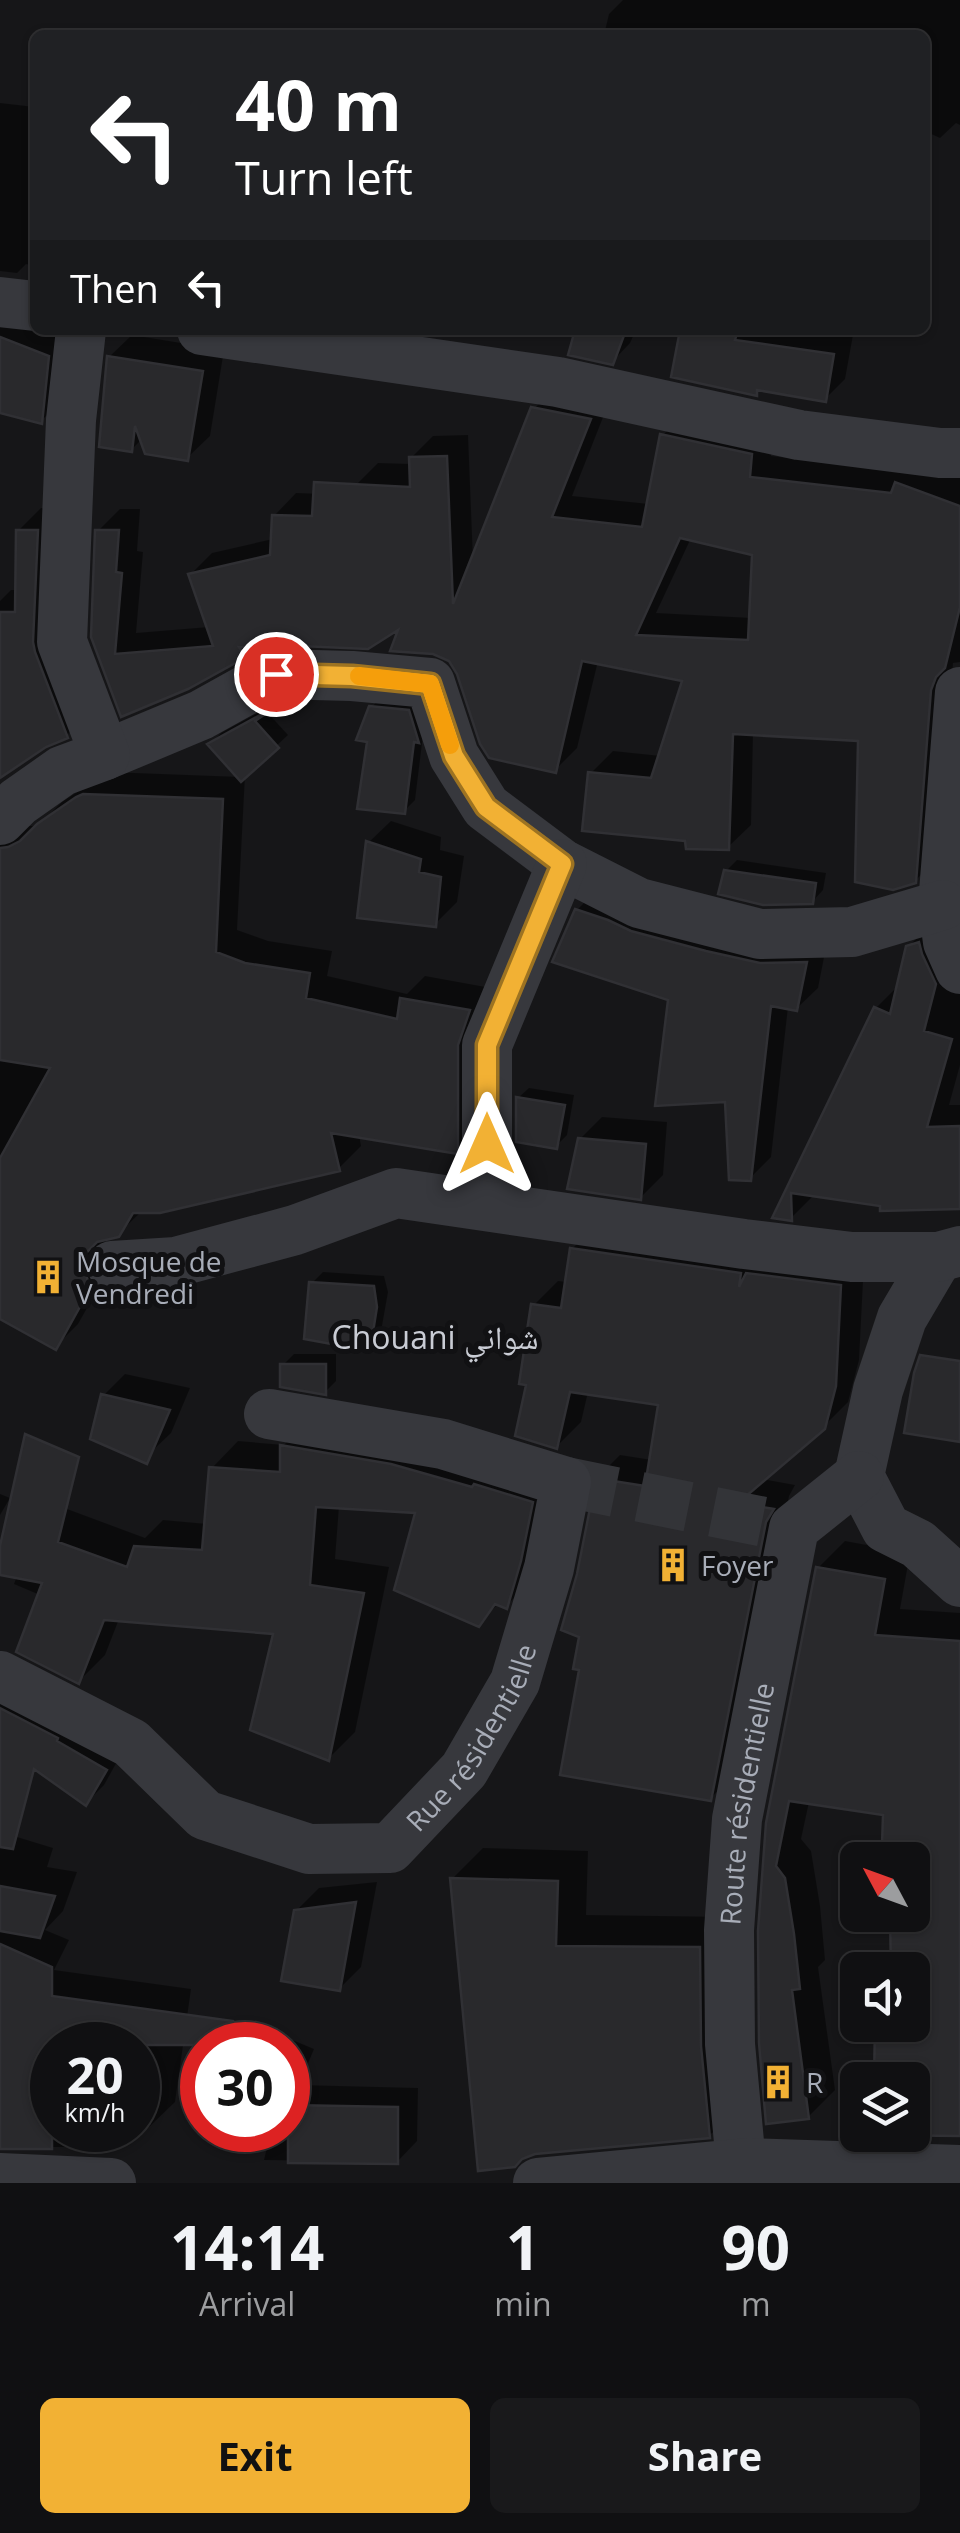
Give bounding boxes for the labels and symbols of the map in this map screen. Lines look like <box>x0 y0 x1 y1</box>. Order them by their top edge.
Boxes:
pin <box>234 632 319 717</box>
position arrow <box>435 1092 539 1196</box>
place label: Mosque de Vendredi <box>76 1242 222 1312</box>
building icon: Mosque de Vendredi <box>29 1258 67 1296</box>
district label: Chouani شواني <box>332 1315 538 1363</box>
building icon: Foyer <box>654 1546 692 1584</box>
place label: Foyer <box>701 1546 774 1584</box>
street label: Rue résidentielle <box>397 1639 544 1839</box>
street label: Route résidentielle <box>710 1679 782 1926</box>
north arrow <box>840 1842 930 1932</box>
speed limit sign: 30 <box>180 2022 310 2152</box>
building icon: R <box>759 2063 797 2101</box>
place label: R <box>806 2063 823 2101</box>

